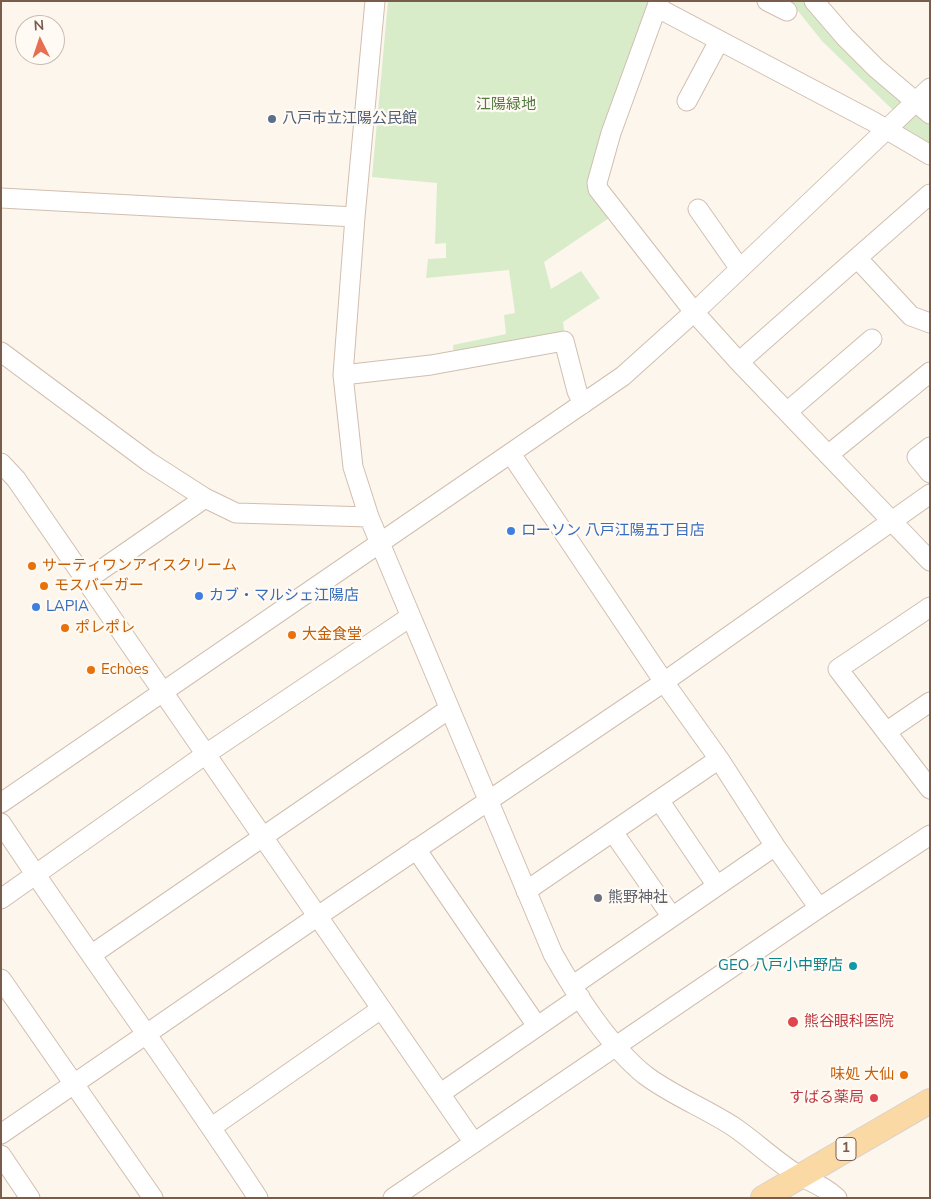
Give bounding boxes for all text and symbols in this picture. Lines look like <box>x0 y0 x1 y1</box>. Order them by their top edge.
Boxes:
north arrow <box>15 15 65 65</box>
text: N <box>33 16 45 35</box>
park label: 江陽緑地 <box>476 96 536 114</box>
place label: 八戸市立江陽公民館 <box>282 110 417 128</box>
marker: 八戸市立江陽公民館 <box>266 113 278 125</box>
place label: ローソン 八戸江陽五丁目店 <box>521 522 705 540</box>
marker: ローソン 八戸江陽五丁目店 <box>505 525 517 537</box>
place label: サーティワンアイスクリーム <box>42 557 237 575</box>
marker: サーティワンアイスクリーム <box>26 560 38 572</box>
place label: モスバーガー <box>54 577 144 595</box>
marker: モスバーガー <box>38 580 50 592</box>
place label: カブ・マルシェ江陽店 <box>209 587 359 605</box>
marker: カブ・マルシェ江陽店 <box>193 590 205 602</box>
place label: LAPIA <box>46 598 89 616</box>
marker: LAPIA <box>30 601 42 613</box>
place label: ポレポレ <box>75 619 135 637</box>
marker: ポレポレ <box>59 622 71 634</box>
place label: 大金食堂 <box>302 626 362 644</box>
marker: 大金食堂 <box>286 629 298 641</box>
place label: Echoes <box>101 661 149 679</box>
marker: Echoes <box>85 664 97 676</box>
place label: 熊野神社 <box>608 889 668 907</box>
marker: 熊野神社 <box>592 892 604 904</box>
place label: GEO 八戸小中野店 <box>718 957 843 975</box>
marker: GEO 八戸小中野店 <box>847 960 859 972</box>
place label: 熊谷眼科医院 <box>804 1013 894 1031</box>
marker: 熊谷眼科医院 <box>786 1015 800 1029</box>
place label: 味処 大仙 <box>830 1066 894 1084</box>
marker: 味処 大仙 <box>898 1069 910 1081</box>
place label: すばる薬局 <box>789 1089 864 1107</box>
marker: すばる薬局 <box>868 1092 880 1104</box>
road number: 1 <box>836 1138 856 1160</box>

